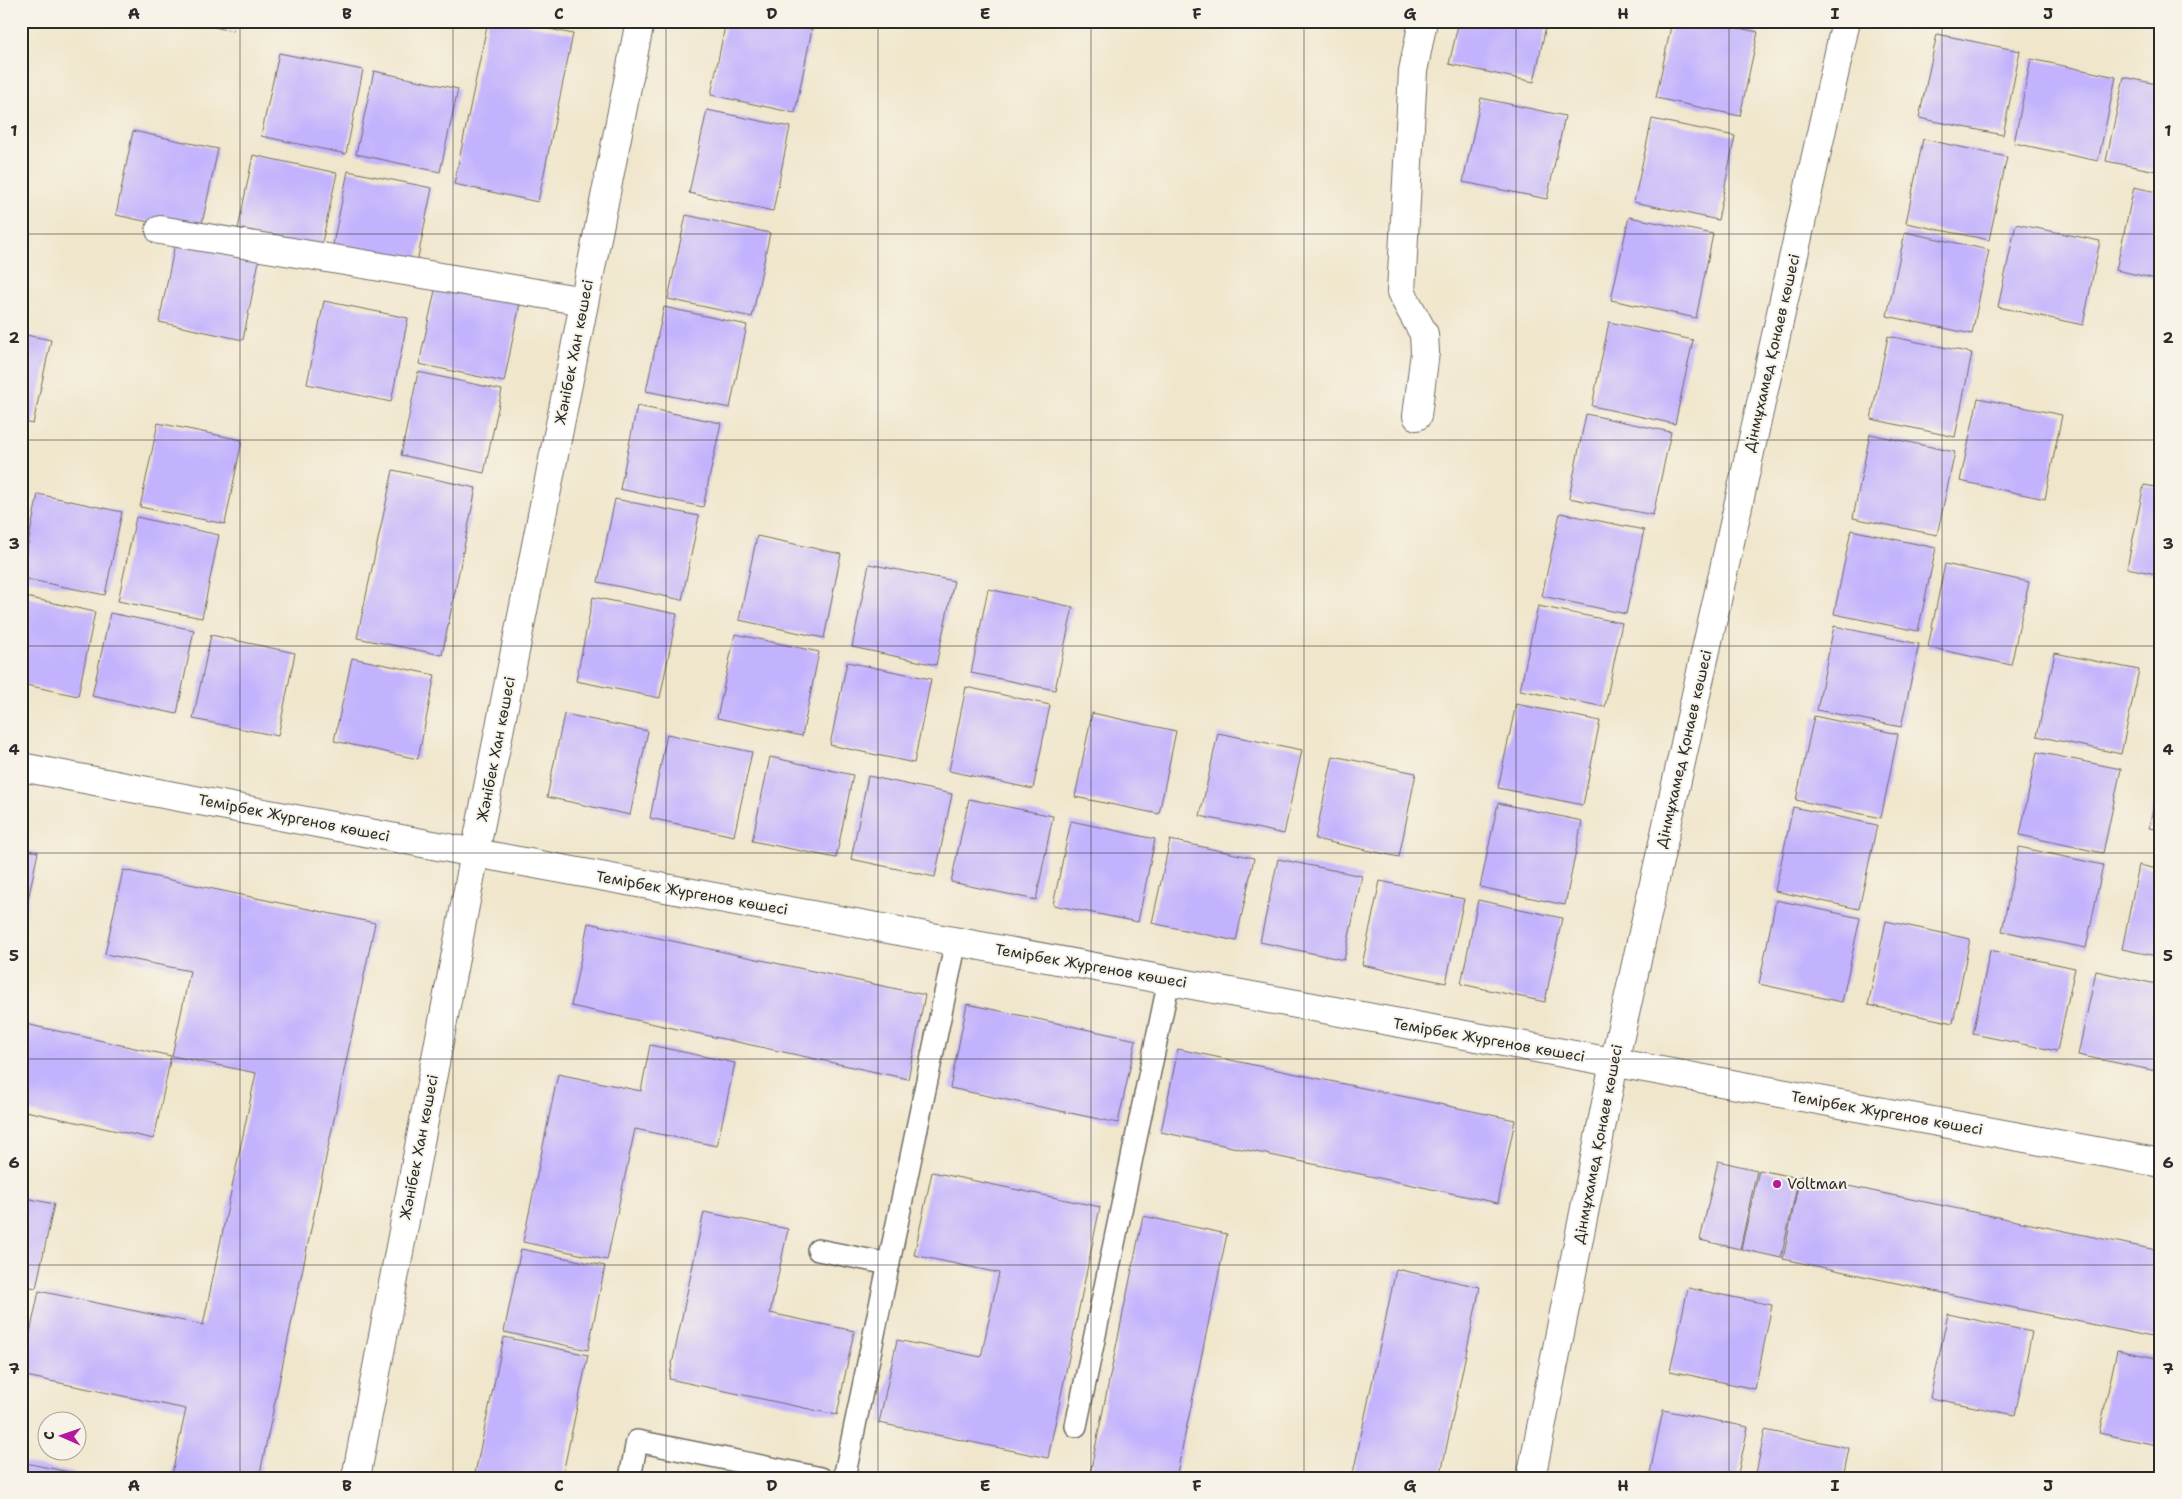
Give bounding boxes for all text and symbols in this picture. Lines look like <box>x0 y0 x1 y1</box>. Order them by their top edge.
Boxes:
text: A <box>128 3 140 24</box>
text: B <box>342 3 352 24</box>
text: C <box>554 3 564 24</box>
text: D <box>766 3 778 24</box>
text: E <box>980 3 990 24</box>
text: F <box>1192 3 1202 24</box>
text: G <box>1404 3 1417 24</box>
text: H <box>1617 3 1629 24</box>
text: I <box>1831 3 1840 24</box>
text: J <box>2043 3 2053 24</box>
text: 1 <box>10 120 18 141</box>
text: 1 <box>2164 120 2172 141</box>
street label: Дінмұхамед Қонаев көшесі <box>1739 252 1805 454</box>
street label: Жәнібек Хан көшесі <box>550 278 598 426</box>
text: 2 <box>8 327 20 348</box>
text: 2 <box>2162 327 2174 348</box>
text: 3 <box>8 533 20 554</box>
text: 3 <box>2162 533 2174 554</box>
street label: Дінмұхамед Қонаев көшесі <box>1651 648 1717 850</box>
street label: Жәнібек Хан көшесі <box>472 675 520 823</box>
text: 4 <box>8 739 20 760</box>
text: 4 <box>2162 739 2174 760</box>
street label: Темірбек Жүргенов көшесі <box>197 790 391 846</box>
street label: Темірбек Жүргенов көшесі <box>594 866 790 920</box>
street label: Темірбек Жүргенов көшесі <box>993 939 1189 993</box>
text: 5 <box>9 945 19 966</box>
text: 5 <box>2163 945 2173 966</box>
street label: Темірбек Жүргенов көшесі <box>1391 1013 1587 1067</box>
street label: Дінмұхамед Қонаев көшесі <box>1569 1042 1627 1246</box>
street label: Жәнібек Хан көшесі <box>395 1073 443 1221</box>
street label: Темірбек Жүргенов көшесі <box>1789 1086 1985 1140</box>
text: 6 <box>8 1152 20 1173</box>
text: 6 <box>2162 1152 2174 1173</box>
place label: Voltman <box>1787 1174 1847 1194</box>
marker: Voltman <box>1771 1178 1783 1190</box>
text: 7 <box>8 1358 20 1379</box>
text: 7 <box>2162 1358 2174 1379</box>
north arrow <box>38 1412 88 1462</box>
text: С <box>40 1431 58 1440</box>
text: A <box>128 1475 140 1496</box>
text: B <box>342 1475 352 1496</box>
text: C <box>554 1475 564 1496</box>
text: D <box>766 1475 778 1496</box>
text: E <box>980 1475 990 1496</box>
text: F <box>1192 1475 1202 1496</box>
text: G <box>1404 1475 1417 1496</box>
text: H <box>1617 1475 1629 1496</box>
text: I <box>1831 1475 1840 1496</box>
text: J <box>2043 1475 2053 1496</box>

